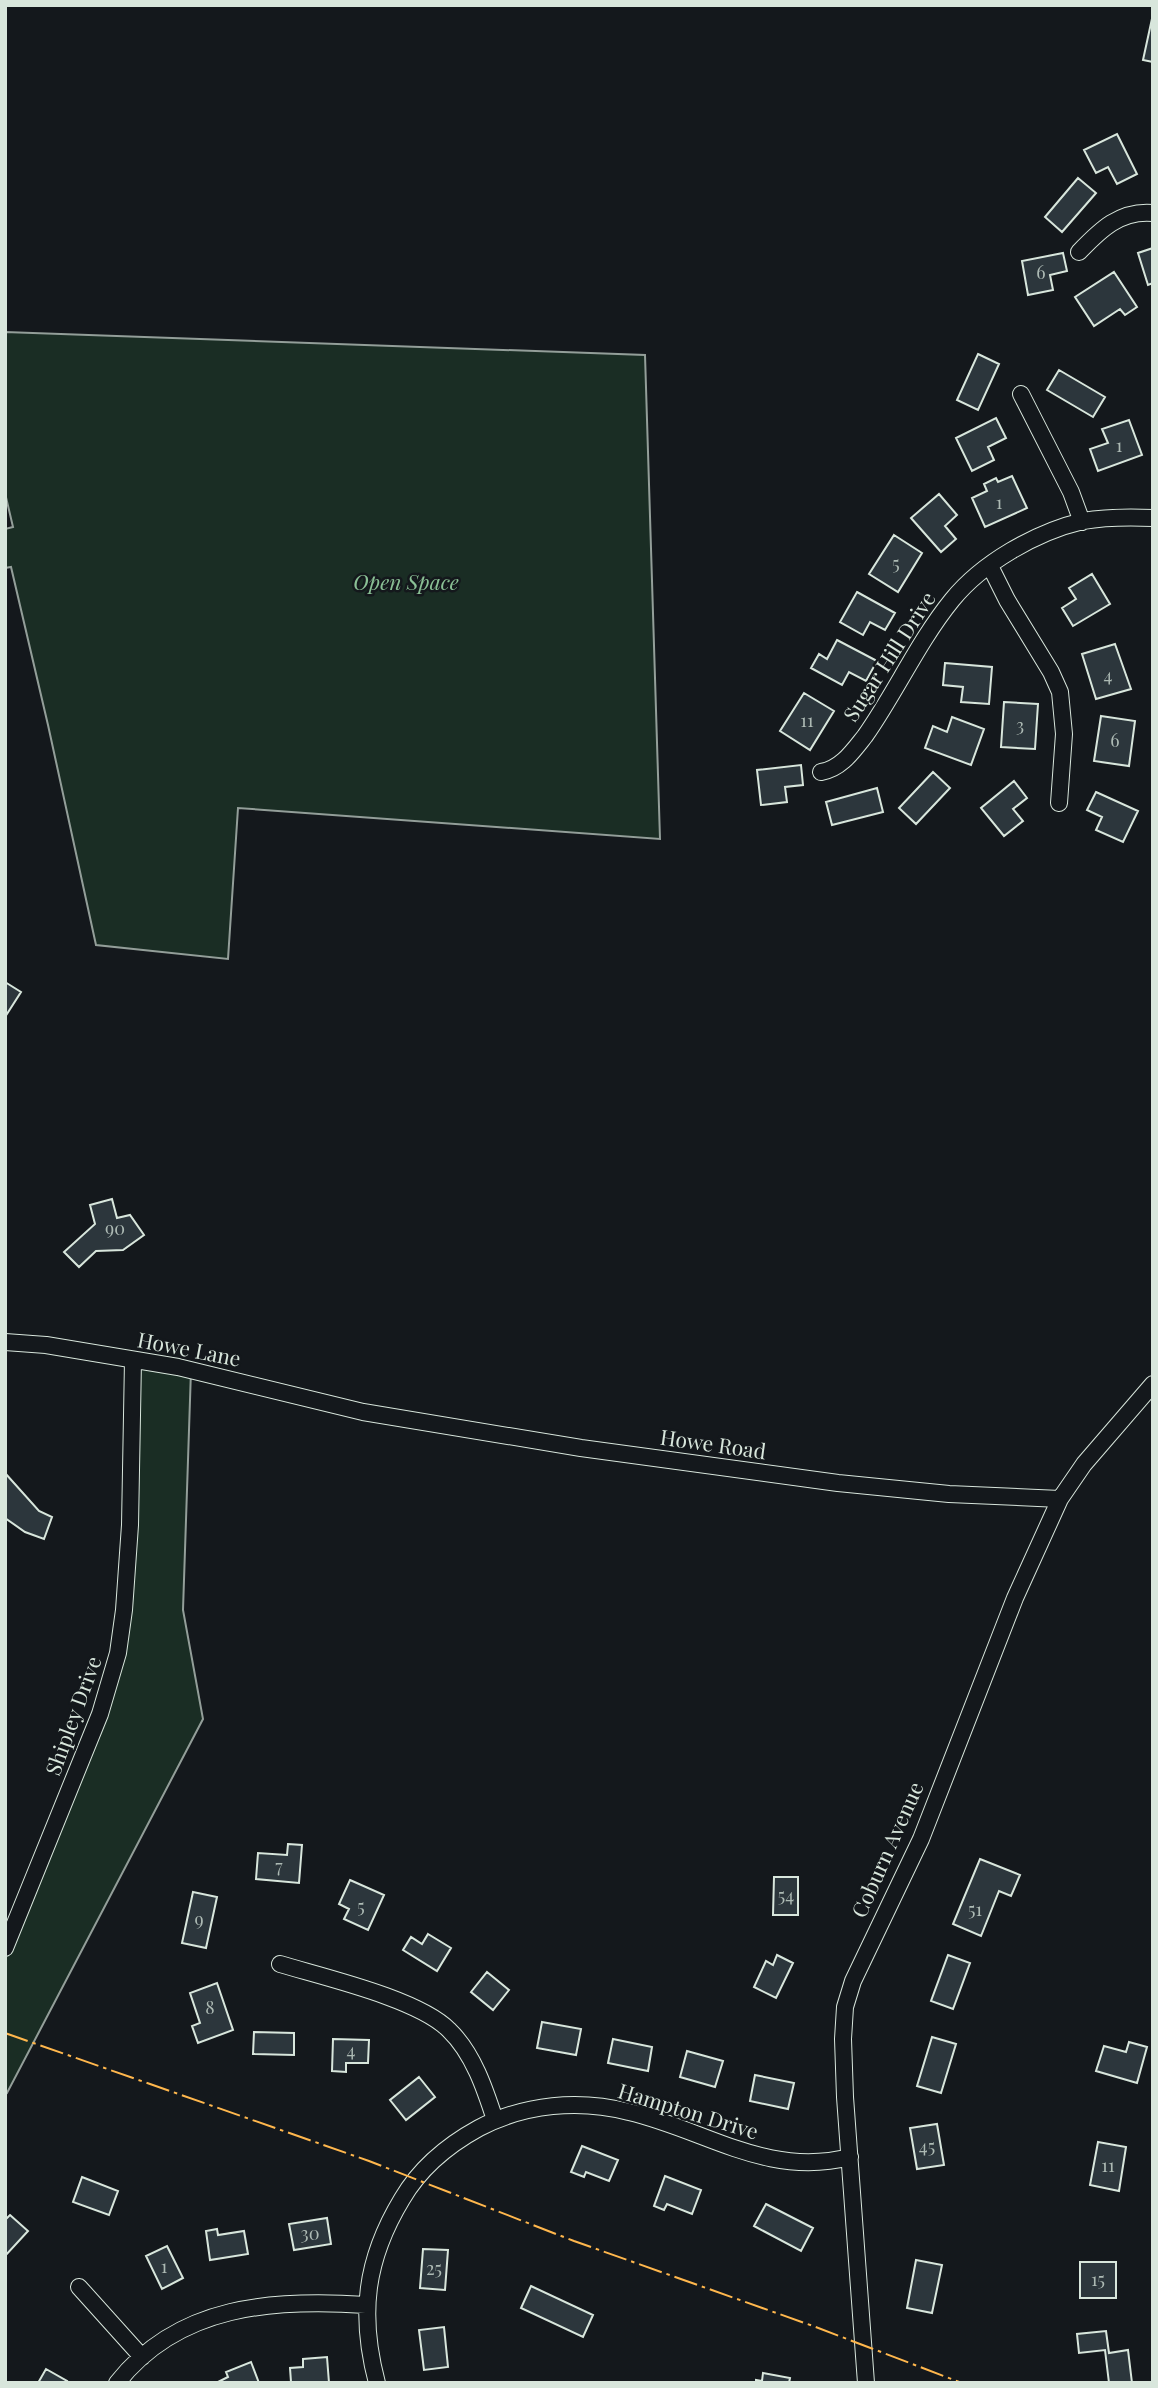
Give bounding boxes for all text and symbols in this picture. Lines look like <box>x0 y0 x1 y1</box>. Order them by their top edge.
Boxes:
house number: 6 <box>1036 260 1046 284</box>
house number: 1 <box>1116 433 1123 457</box>
house number: 1 <box>996 490 1003 514</box>
house number: 5 <box>892 551 900 575</box>
park label: Open Space <box>353 567 459 595</box>
street label: Sugar Hill Drive <box>836 586 941 726</box>
house number: 4 <box>1104 663 1113 687</box>
house number: 11 <box>800 708 814 732</box>
house number: 3 <box>1016 713 1024 737</box>
house number: 6 <box>1110 728 1120 752</box>
house number: 90 <box>105 1216 125 1240</box>
street label: Howe Lane <box>135 1324 243 1372</box>
street label: Howe Road <box>659 1422 768 1464</box>
street label: Shipley Drive <box>38 1652 107 1779</box>
street label: Coburn Avenue <box>844 1777 929 1921</box>
house number: 7 <box>275 1854 283 1878</box>
house number: 54 <box>778 1883 794 1907</box>
house number: 5 <box>357 1894 365 1918</box>
house number: 51 <box>968 1897 982 1921</box>
house number: 9 <box>194 1907 204 1931</box>
house number: 8 <box>205 1995 215 2019</box>
house number: 4 <box>347 2038 356 2062</box>
street label: Hampton Drive <box>615 2075 762 2145</box>
house number: 45 <box>919 2134 935 2158</box>
house number: 11 <box>1101 2153 1115 2177</box>
house number: 30 <box>301 2221 319 2245</box>
house number: 1 <box>161 2254 168 2278</box>
house number: 25 <box>426 2256 442 2280</box>
house number: 15 <box>1091 2267 1105 2291</box>

